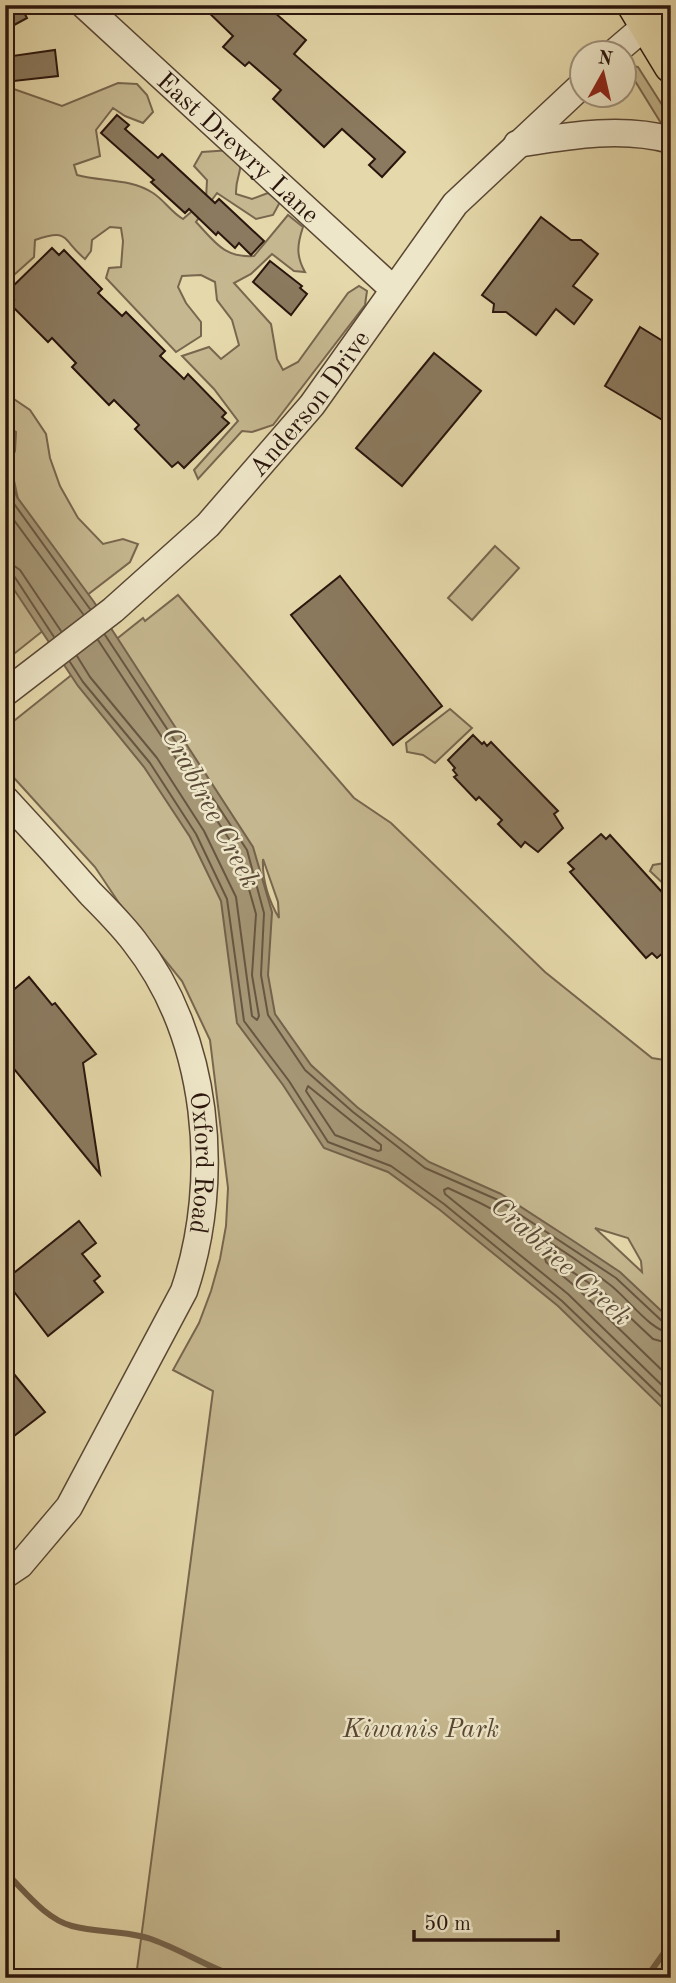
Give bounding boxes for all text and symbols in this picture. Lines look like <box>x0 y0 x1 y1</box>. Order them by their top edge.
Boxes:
north arrow <box>568 38 638 108</box>
text: N <box>597 49 614 70</box>
street label: East Drewry Lane <box>151 68 323 229</box>
street label: Anderson Drive <box>245 326 376 483</box>
water label: Crabtree Creek <box>155 723 264 894</box>
street label: Oxford Road <box>184 1090 216 1236</box>
water label: Crabtree Creek <box>484 1192 636 1332</box>
park label: Kiwanis Park <box>342 1717 499 1743</box>
scale bar <box>414 1899 557 1943</box>
text: 50 m <box>424 1914 471 1935</box>

